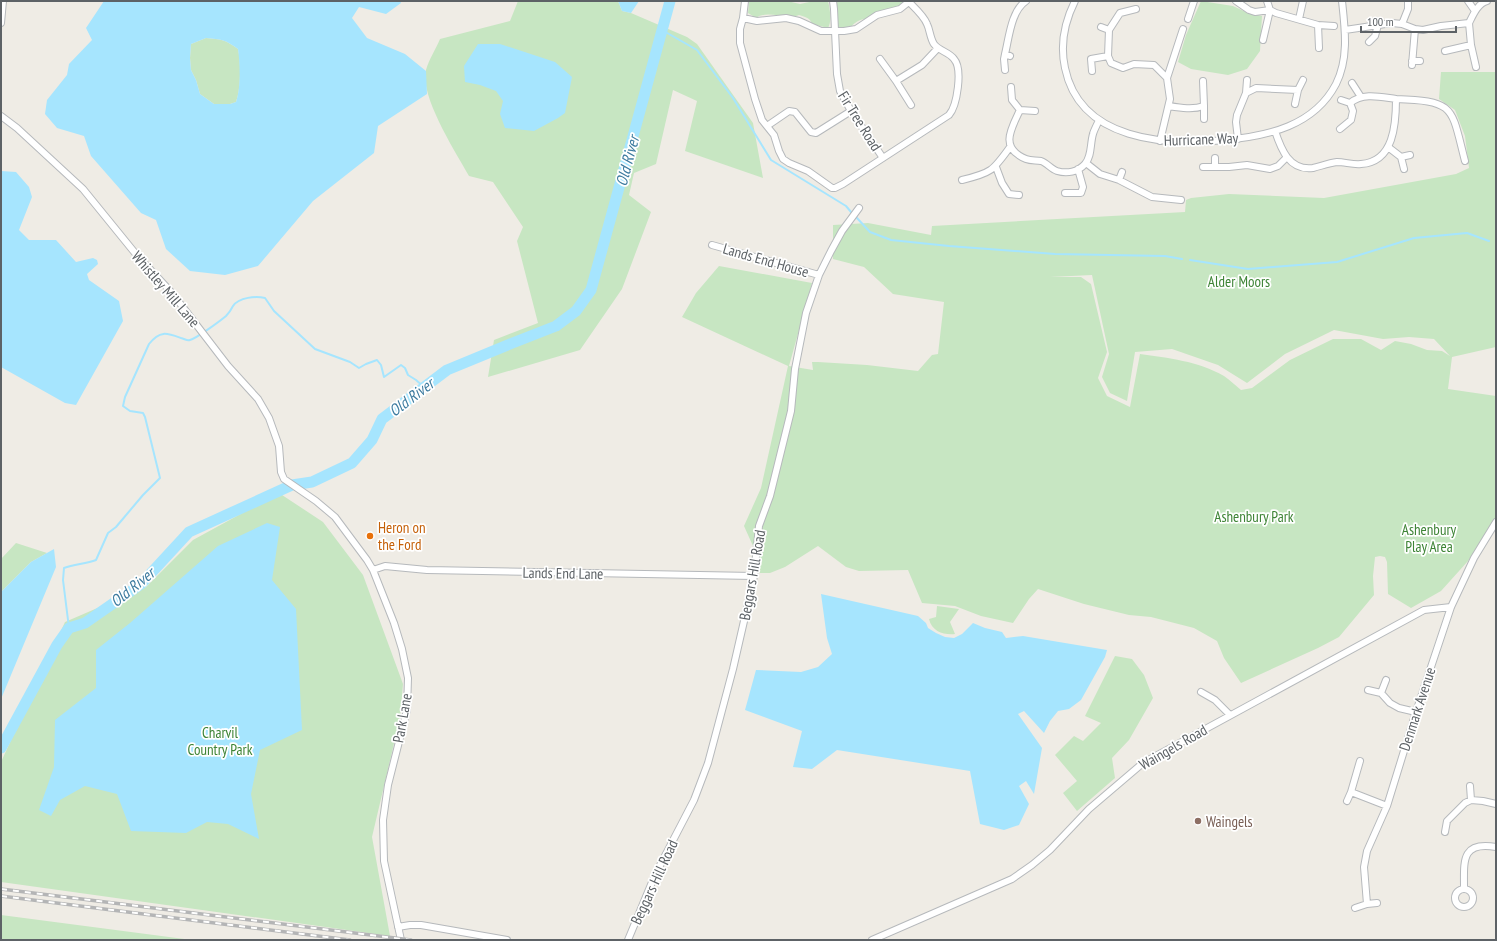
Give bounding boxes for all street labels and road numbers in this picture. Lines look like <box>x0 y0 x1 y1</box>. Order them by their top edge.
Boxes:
street label: Fir Tree Road <box>834 88 886 154</box>
street label: Hurricane Way <box>1164 128 1239 150</box>
street label: Lands End House <box>721 239 811 281</box>
street label: Whistley Mill Lane <box>128 247 204 331</box>
street label: Beggars Hill Road <box>735 528 769 622</box>
street label: Lands End Lane <box>522 563 604 583</box>
street label: Denmark Avenue <box>1395 665 1439 753</box>
street label: Park Lane <box>388 692 416 744</box>
street label: Waingels Road <box>1136 720 1210 774</box>
street label: Beggars Hill Road <box>626 837 682 927</box>

